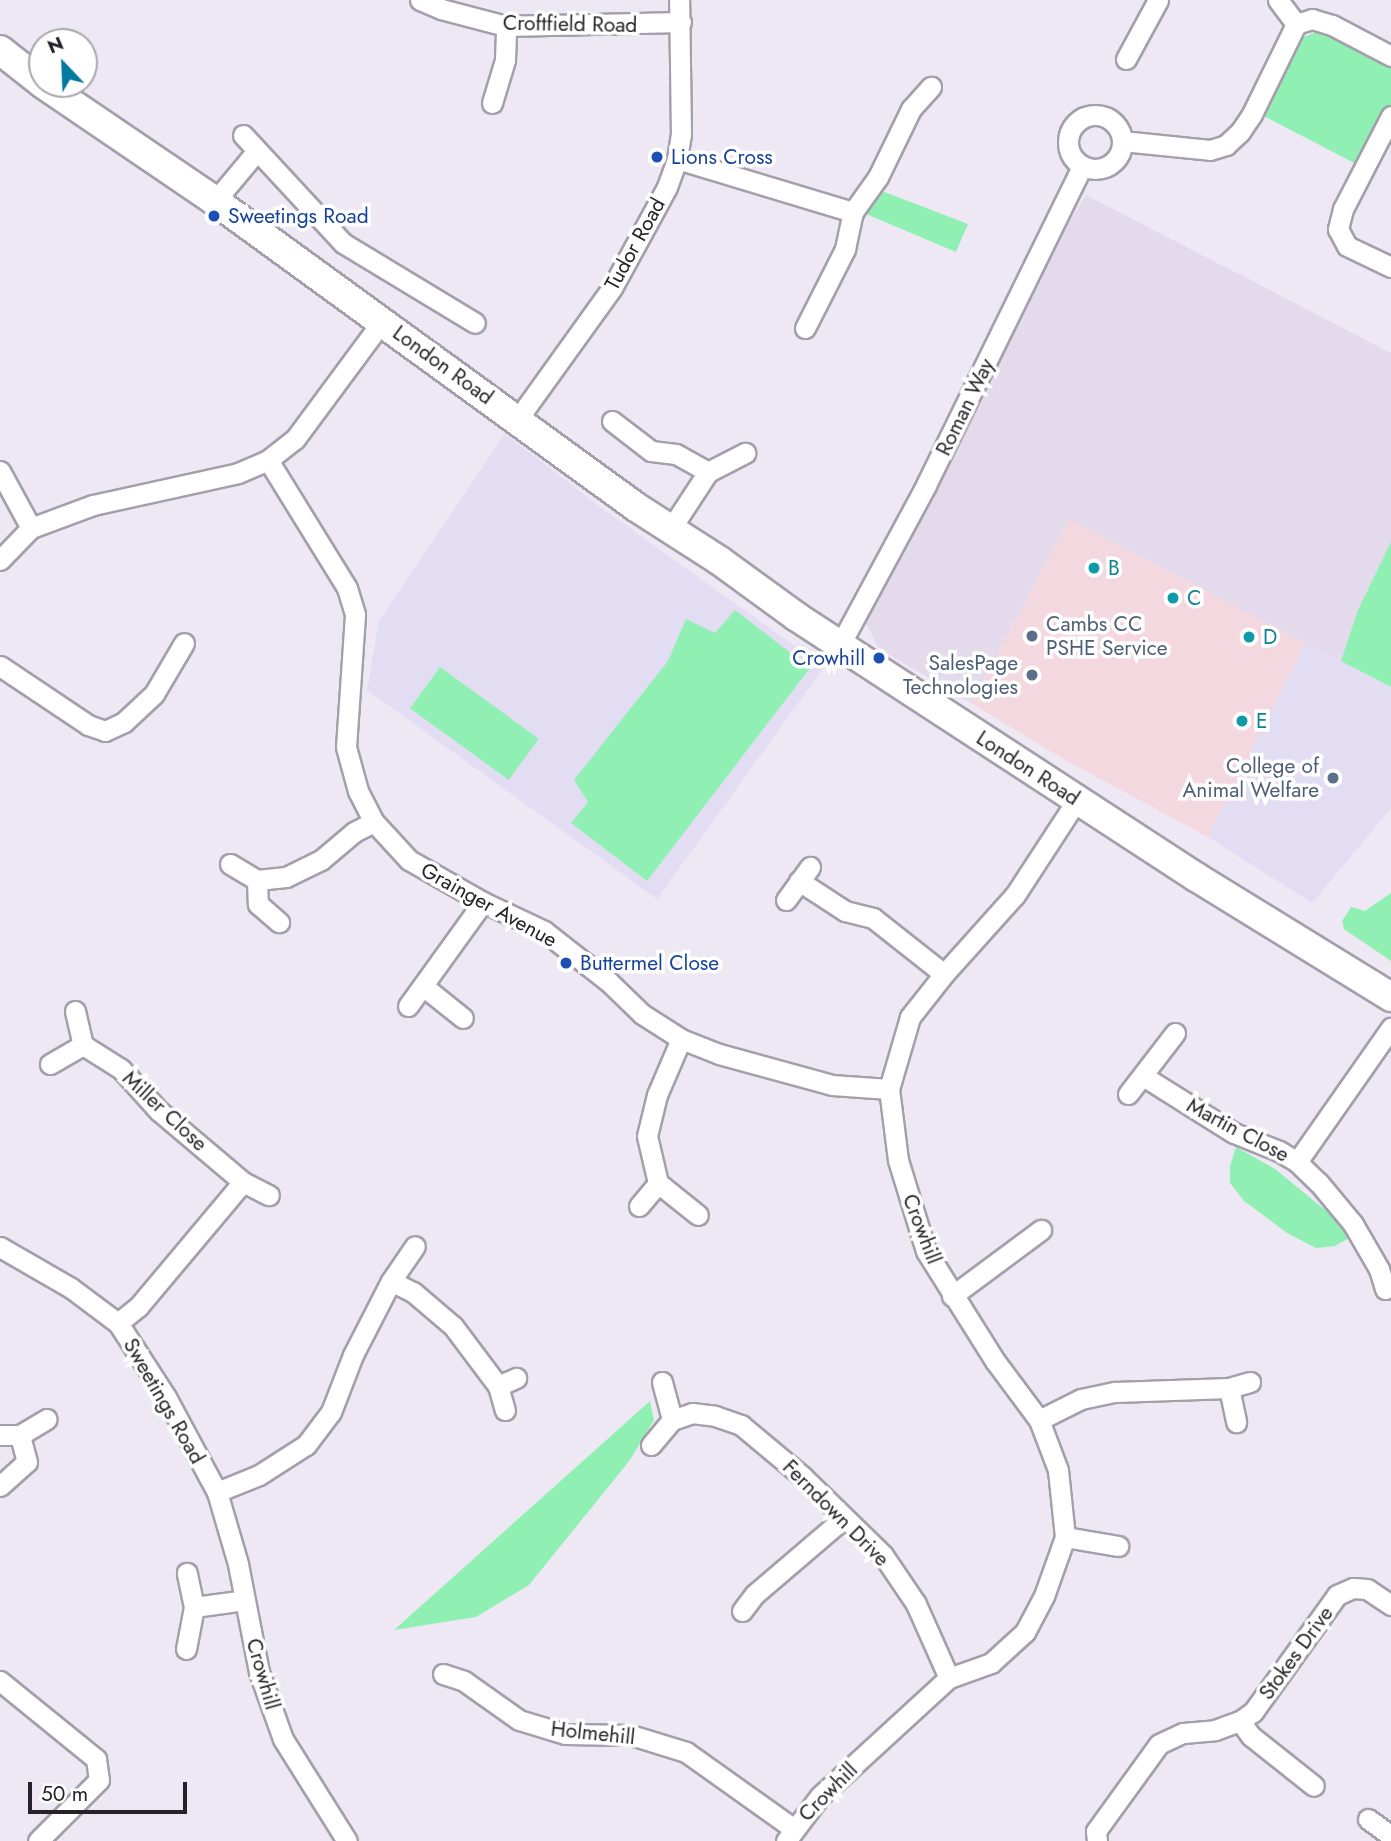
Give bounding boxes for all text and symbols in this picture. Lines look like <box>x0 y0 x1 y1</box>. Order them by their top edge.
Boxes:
street label: Croftfield Road <box>503 10 637 38</box>
north arrow <box>28 28 98 98</box>
text: N <box>43 30 68 60</box>
place label: Lions Cross <box>671 144 773 170</box>
marker: Lions Cross <box>649 149 665 165</box>
street label: Tudor Road <box>599 194 671 294</box>
place label: Sweetings Road <box>228 203 369 229</box>
marker: Sweetings Road <box>206 208 222 224</box>
street label: London Road <box>388 320 498 410</box>
street label: Roman Way <box>931 354 999 460</box>
place label: B <box>1108 555 1120 581</box>
marker: B <box>1086 560 1102 576</box>
place label: C <box>1187 585 1201 611</box>
marker: C <box>1165 590 1181 606</box>
place label: Cambs CC PSHE Service <box>1046 611 1168 661</box>
place label: D <box>1263 624 1277 650</box>
marker: Cambs CC PSHE Service <box>1024 628 1040 644</box>
marker: D <box>1241 629 1257 645</box>
place label: Crowhill <box>792 645 865 671</box>
marker: Crowhill <box>871 650 887 666</box>
place label: SalesPage Technologies <box>903 650 1018 700</box>
marker: SalesPage Technologies <box>1024 667 1040 683</box>
place label: E <box>1256 708 1268 734</box>
marker: E <box>1234 713 1250 729</box>
street label: London Road <box>972 725 1084 811</box>
place label: College of Animal Welfare <box>1182 753 1319 803</box>
marker: College of Animal Welfare <box>1325 770 1341 786</box>
street label: Grainger Avenue <box>417 857 561 953</box>
place label: Buttermel Close <box>580 950 719 976</box>
marker: Buttermel Close <box>558 955 574 971</box>
street label: Miller Close <box>117 1066 213 1156</box>
street label: Martin Close <box>1183 1093 1293 1167</box>
street label: Crowhill <box>897 1190 947 1268</box>
street label: Sweetings Road <box>118 1334 210 1468</box>
street label: Ferndown Drive <box>777 1454 895 1572</box>
street label: Stokes Drive <box>1254 1601 1338 1705</box>
street label: Crowhill <box>241 1636 285 1712</box>
street label: Holmehill <box>550 1716 636 1750</box>
street label: Crowhill <box>793 1757 863 1827</box>
scale bar <box>32 1768 191 1812</box>
text: 50 m <box>41 1779 88 1809</box>

